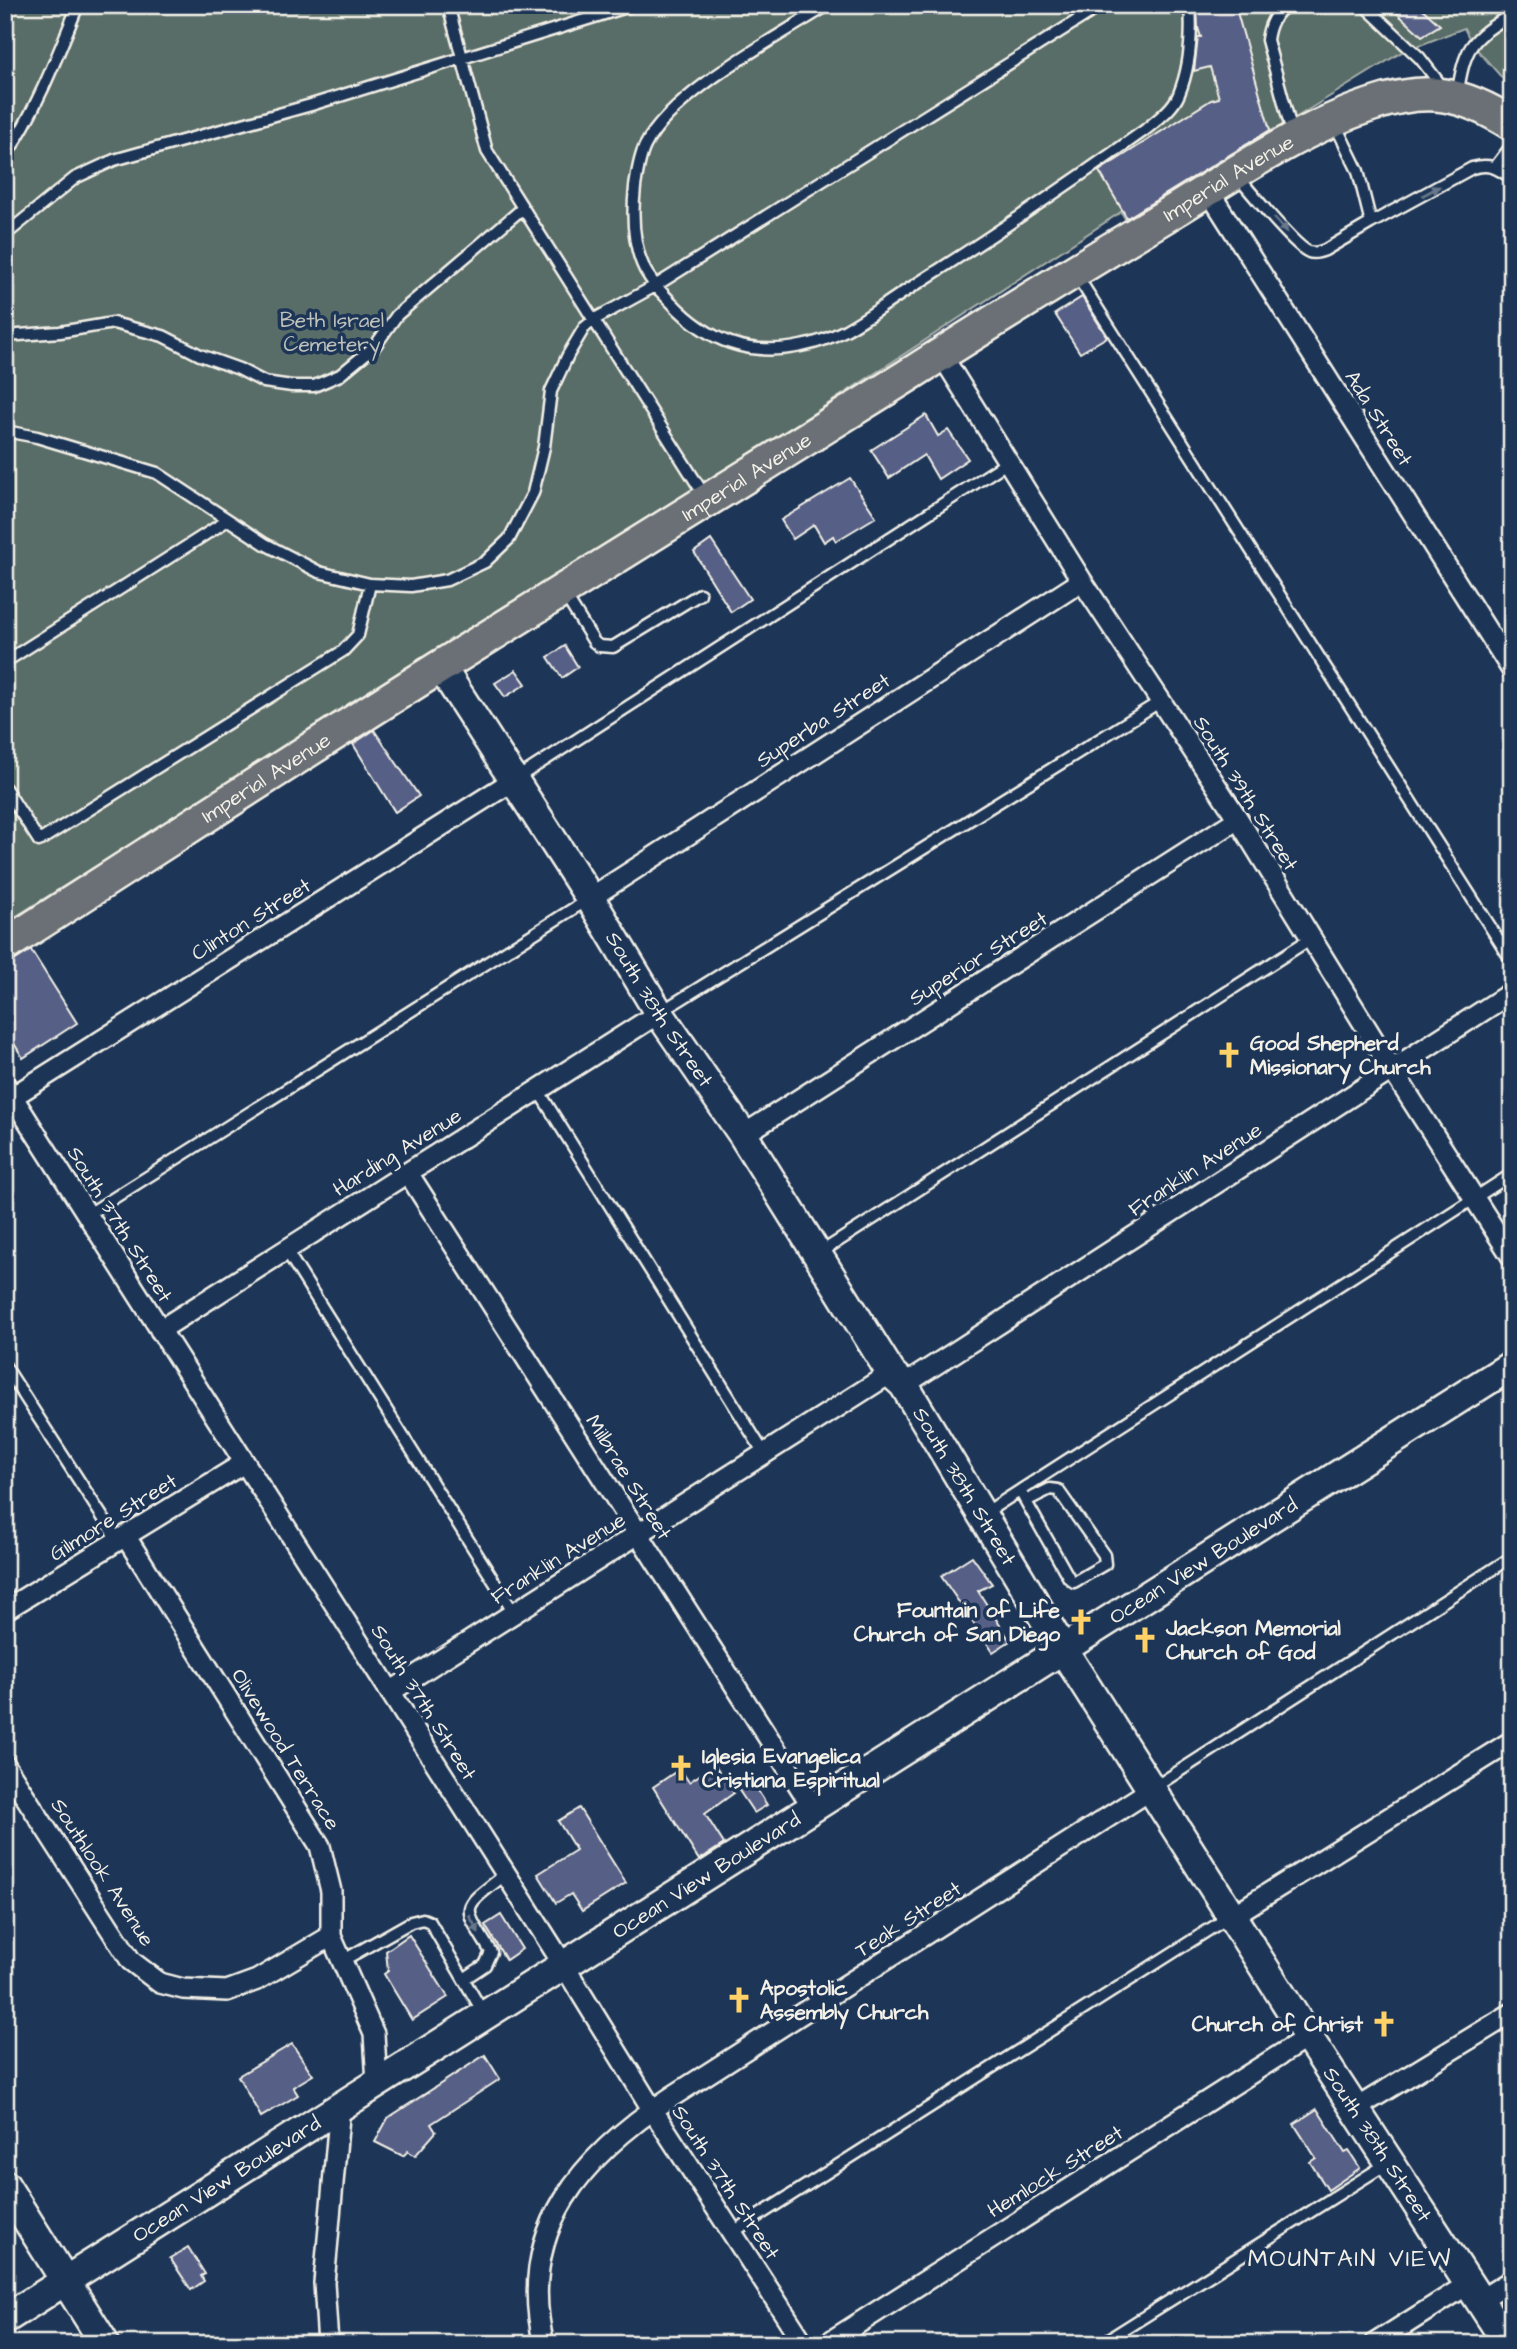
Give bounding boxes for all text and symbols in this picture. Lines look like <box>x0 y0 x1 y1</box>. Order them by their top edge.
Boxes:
street label: Imperial Avenue <box>1158 128 1299 229</box>
one-way arrow <box>1421 185 1441 196</box>
one-way arrow <box>1272 216 1288 233</box>
park label: Beth Israel Cemetery <box>280 306 384 361</box>
street label: Ada Street <box>1338 365 1420 472</box>
street label: Imperial Avenue <box>676 425 817 529</box>
street label: Superba Street <box>751 666 897 775</box>
street label: South 39th Street <box>1186 710 1305 877</box>
street label: Imperial Avenue <box>196 726 336 830</box>
street label: Clinton Street <box>186 871 317 968</box>
street label: Superior Street <box>903 904 1054 1014</box>
street label: South 38th Street <box>598 926 720 1093</box>
place label: Good Shepherd Missionary Church <box>1250 1029 1431 1085</box>
church icon: Good Shepherd Missionary Church <box>1214 1040 1244 1070</box>
street label: Harding Avenue <box>327 1101 468 1205</box>
street label: Franklin Avenue <box>1123 1115 1268 1223</box>
street label: South 37th Street <box>60 1141 180 1308</box>
street label: South 38th Street <box>906 1402 1023 1571</box>
street label: Milbrae Street <box>579 1409 679 1546</box>
street label: Gilmore Street <box>44 1466 183 1568</box>
street label: Ocean View Boulevard <box>1104 1490 1303 1631</box>
street label: Franklin Avenue <box>485 1505 631 1611</box>
place label: Fountain of Life Church of San Diego <box>854 1596 1061 1651</box>
church icon: Fountain of Life Church of San Diego <box>1066 1607 1096 1637</box>
place label: Jackson Memorial Church of God <box>1165 1614 1342 1667</box>
street label: South 37th Street <box>364 1619 484 1786</box>
church icon: Jackson Memorial Church of God <box>1130 1625 1160 1655</box>
street label: Olivewood Terrace <box>224 1663 347 1836</box>
place label: Iglesia Evangelica Cristiana Espiritual <box>702 1742 881 1796</box>
church icon: Iglesia Evangelica Cristiana Espiritual <box>666 1753 696 1783</box>
street label: Southlook Avenue <box>44 1793 161 1952</box>
street label: Ocean View Boulevard <box>607 1805 806 1946</box>
street label: Teak Street <box>850 1874 967 1965</box>
one-way arrow <box>468 1914 480 1934</box>
place label: Apostolic Assembly Church <box>760 1974 929 2030</box>
church icon: Apostolic Assembly Church <box>724 1985 754 2015</box>
church icon: Church of Christ <box>1369 2009 1399 2039</box>
place label: Church of Christ <box>1192 2010 1363 2039</box>
street label: South 38th Street <box>1316 2061 1439 2228</box>
street label: South 37th Street <box>665 2099 787 2266</box>
street label: Ocean View Boulevard <box>127 2109 326 2250</box>
street label: Hemlock Street <box>982 2118 1129 2225</box>
district label: MOUNTAIN VIEW <box>1248 2242 1452 2276</box>

